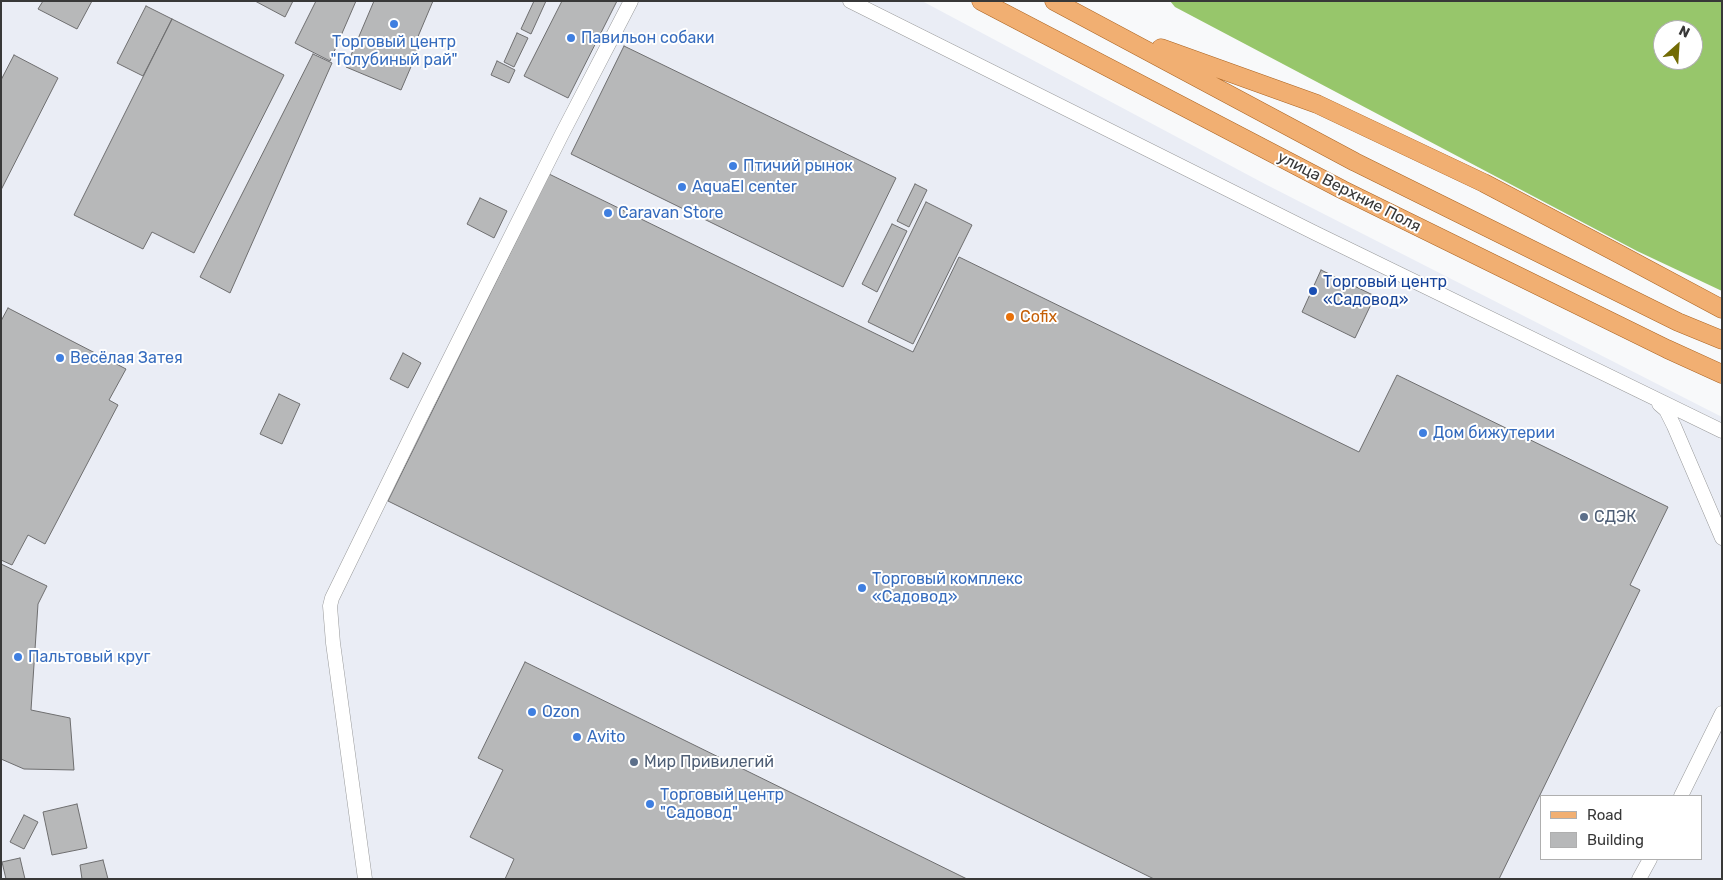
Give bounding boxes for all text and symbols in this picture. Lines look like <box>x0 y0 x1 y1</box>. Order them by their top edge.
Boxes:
marker: Торговый центр "Голубиный рай" <box>388 18 400 30</box>
north arrow <box>1653 20 1703 70</box>
text: N <box>1676 22 1693 42</box>
place label: Павильон собаки <box>581 28 715 48</box>
place label: Торговый центр "Голубиный рай" <box>330 32 458 70</box>
marker: Павильон собаки <box>565 32 577 44</box>
street label: улица Верхние Поля <box>1274 147 1424 237</box>
place label: Птичий рынок <box>743 156 853 176</box>
marker: Птичий рынок <box>727 160 739 172</box>
place label: AquaEl center <box>692 177 797 197</box>
marker: AquaEl center <box>676 181 688 193</box>
place label: Caravan Store <box>618 203 723 223</box>
marker: Caravan Store <box>602 207 614 219</box>
place label: Торговый центр «Садовод» <box>1323 272 1447 310</box>
marker: Торговый центр «Садовод» <box>1307 285 1319 297</box>
place label: Cofix <box>1020 307 1057 327</box>
marker: Cofix <box>1004 311 1016 323</box>
place label: Весёлая Затея <box>70 348 183 368</box>
marker: Весёлая Затея <box>54 352 66 364</box>
place label: Дом бижутерии <box>1433 423 1555 443</box>
marker: Дом бижутерии <box>1417 427 1429 439</box>
place label: СДЭК <box>1594 507 1636 527</box>
marker: СДЭК <box>1578 511 1590 523</box>
place label: Торговый комплекс «Садовод» <box>872 569 1023 607</box>
marker: Торговый комплекс «Садовод» <box>856 582 868 594</box>
place label: Пальтовый круг <box>28 647 150 667</box>
marker: Пальтовый круг <box>12 651 24 663</box>
place label: Ozon <box>542 702 580 722</box>
marker: Ozon <box>526 706 538 718</box>
place label: Avito <box>587 727 625 747</box>
marker: Avito <box>571 731 583 743</box>
place label: Мир Привилегий <box>644 752 774 772</box>
marker: Мир Привилегий <box>628 756 640 768</box>
place label: Торговый центр "Садовод" <box>660 785 784 823</box>
legend <box>1540 795 1703 860</box>
marker: Торговый центр "Садовод" <box>644 798 656 810</box>
text: Road <box>1587 806 1623 824</box>
text: Building <box>1587 831 1644 849</box>

